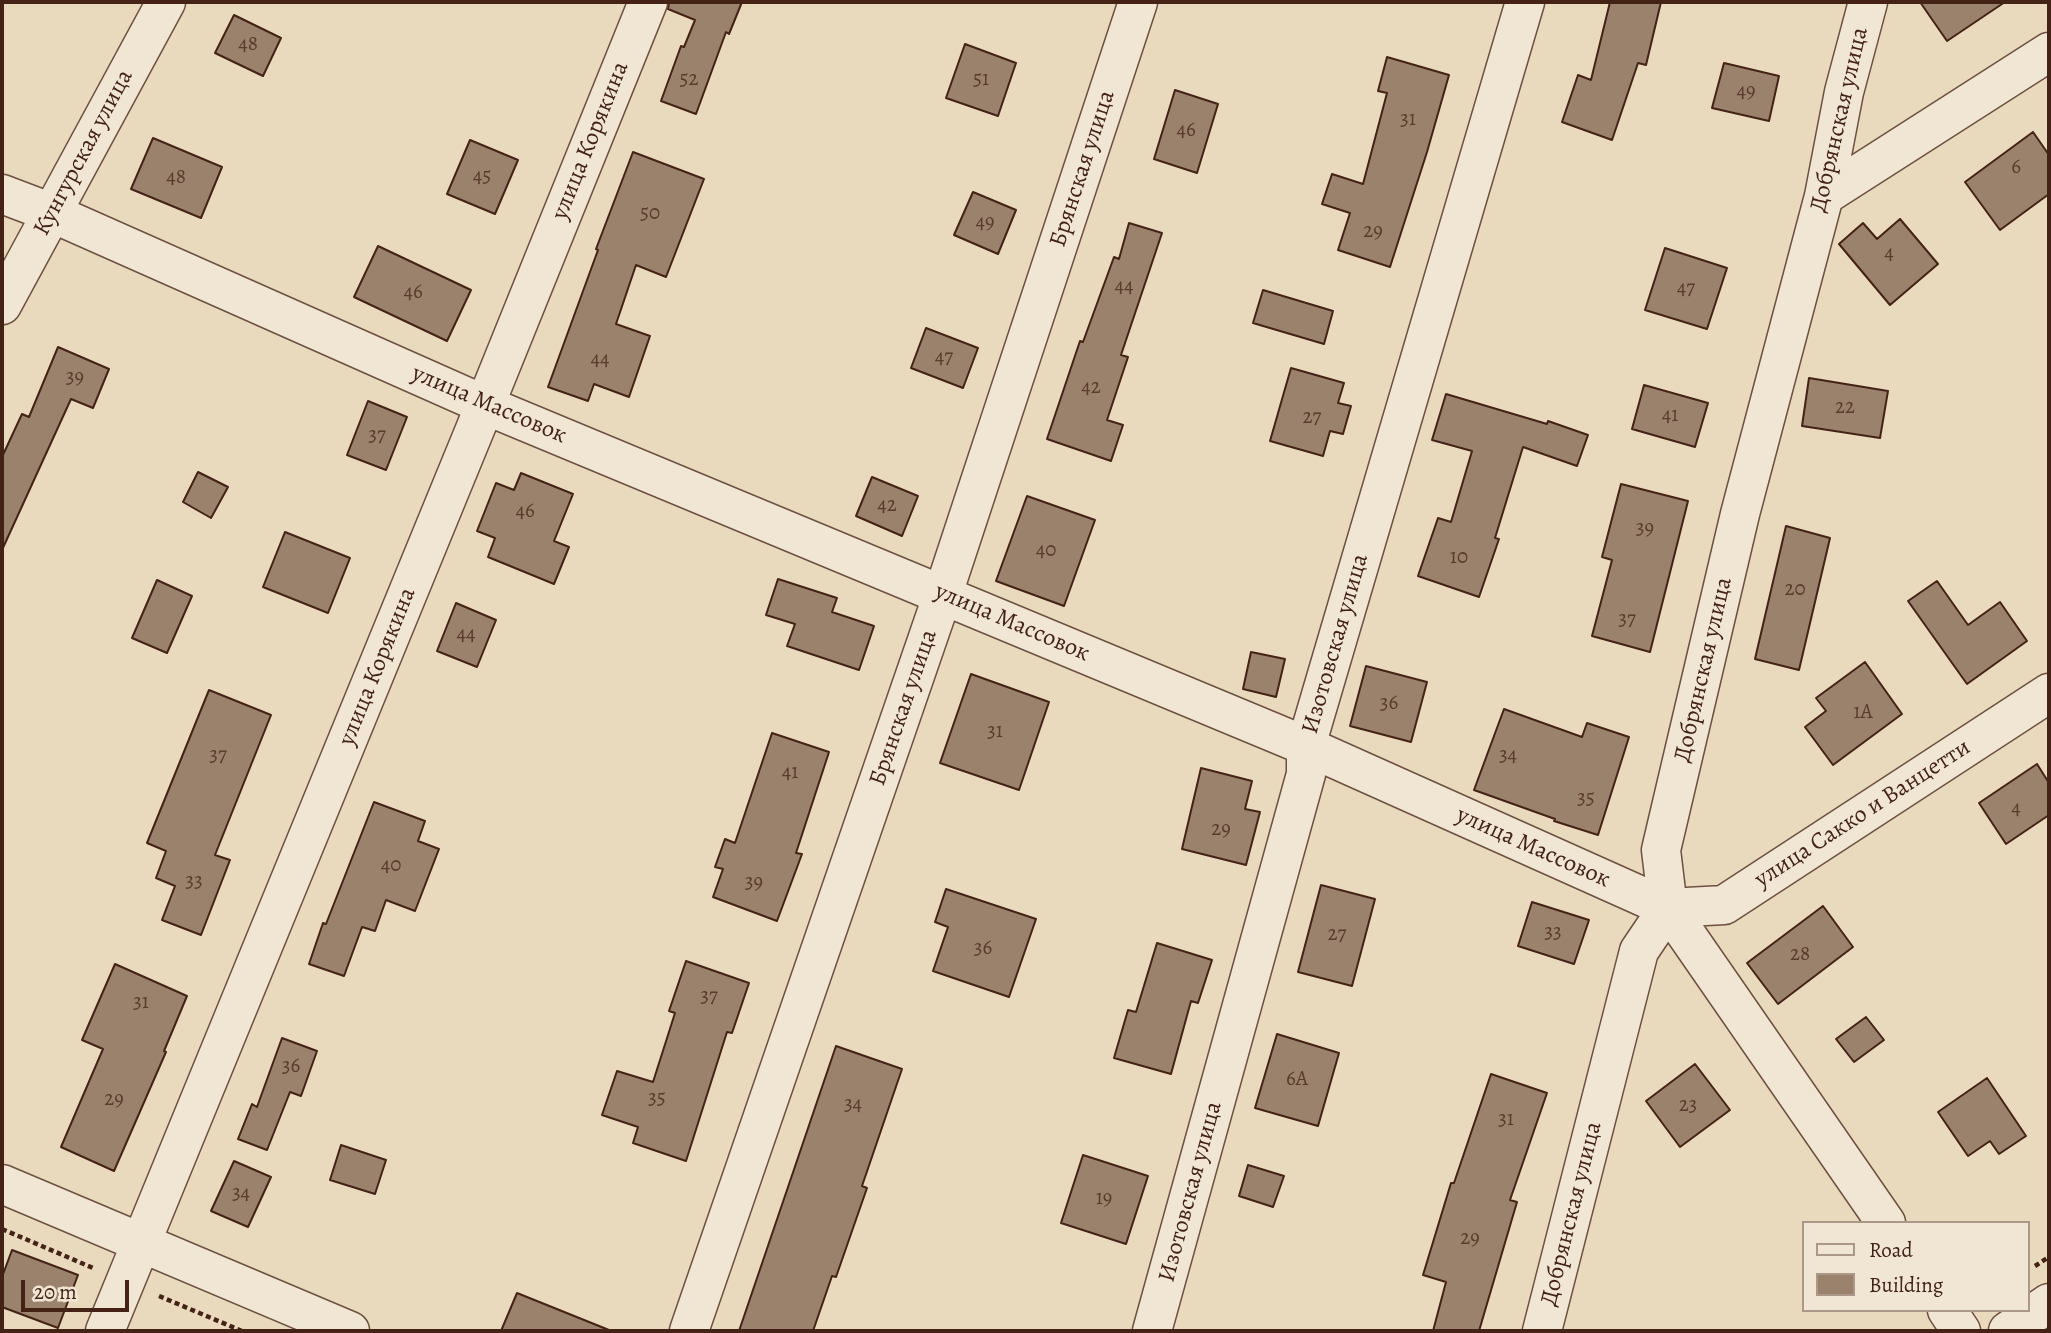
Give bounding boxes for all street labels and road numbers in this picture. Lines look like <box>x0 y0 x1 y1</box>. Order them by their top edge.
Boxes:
street label: Добрянская улица <box>1805 25 1875 215</box>
street label: улица Корякина <box>546 58 636 224</box>
street label: Кунгурская улица <box>28 65 140 241</box>
street label: Брянская улица <box>1044 87 1122 251</box>
street label: улица Массовок <box>407 359 571 451</box>
street label: Изотовская улица <box>1297 551 1375 737</box>
street label: Добрянская улица <box>1669 575 1739 765</box>
street label: улица Массовок <box>930 577 1094 669</box>
street label: улица Корякина <box>333 584 423 750</box>
street label: Брянская улица <box>864 626 944 790</box>
street label: улица Сакко и Ванцетти <box>1750 733 1976 895</box>
street label: улица Массовок <box>1452 801 1614 895</box>
street label: Изотовская улица <box>1153 1099 1229 1285</box>
street label: Добрянская улица <box>1535 1119 1609 1309</box>

